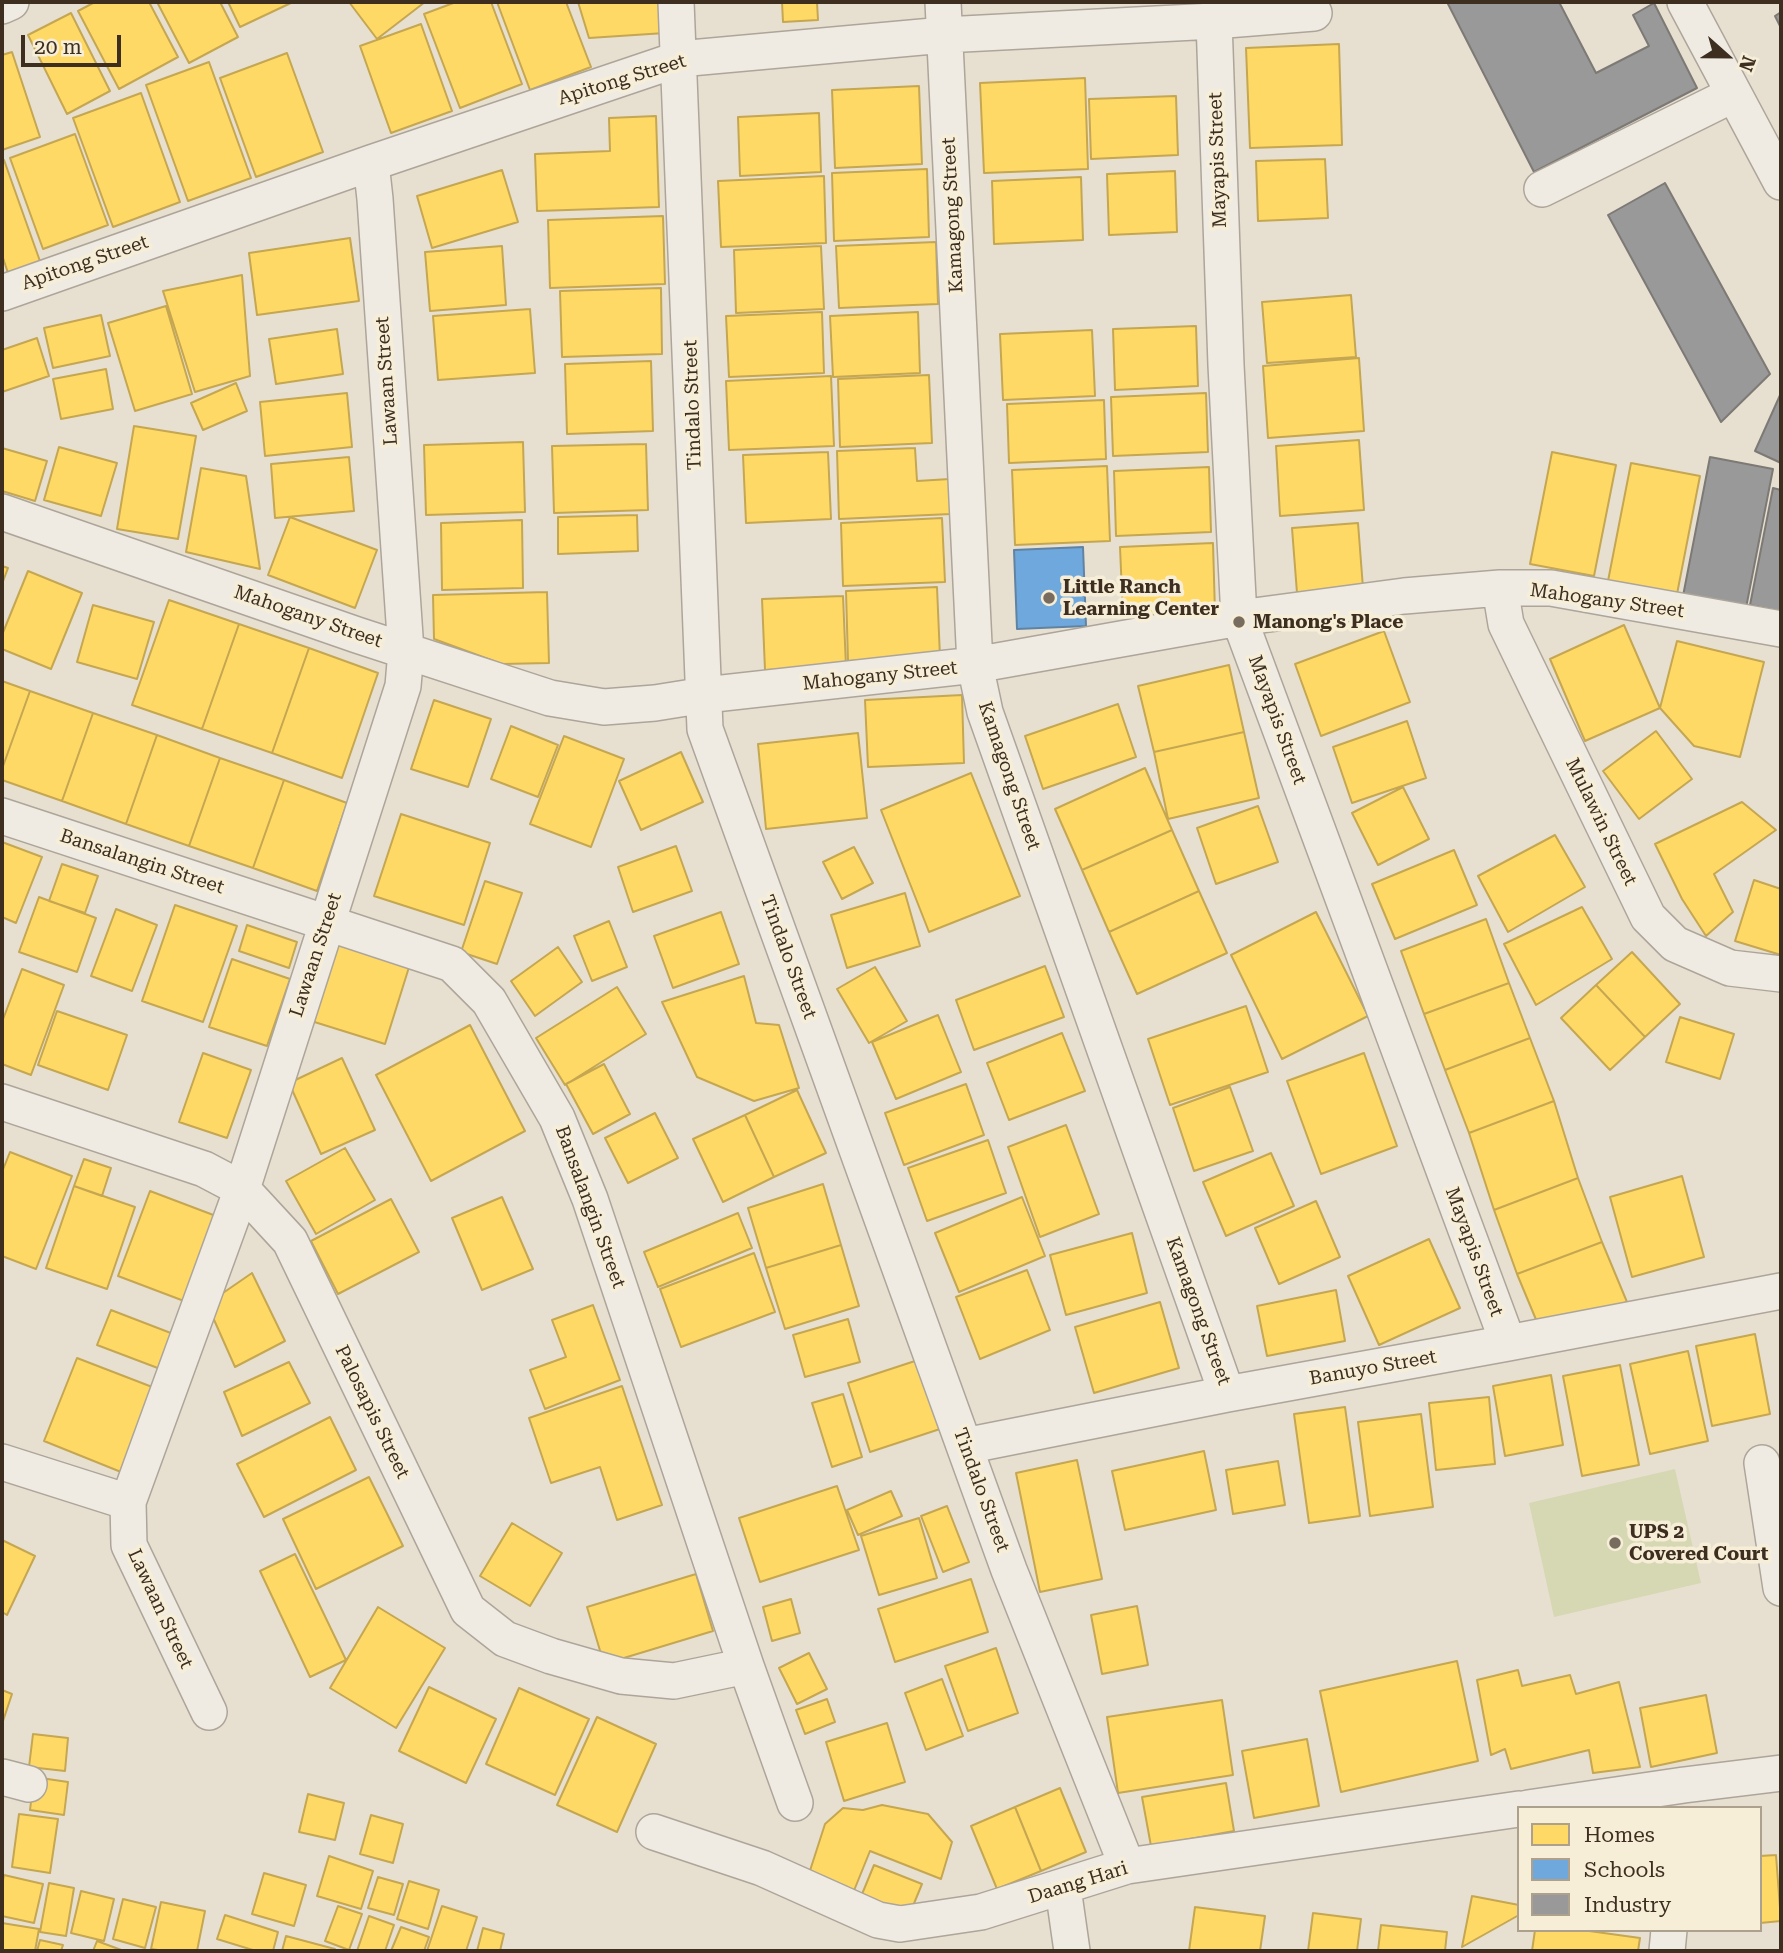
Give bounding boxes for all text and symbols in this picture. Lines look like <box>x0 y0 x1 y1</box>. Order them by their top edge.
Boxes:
scale bar <box>24 21 124 65</box>
north arrow <box>1692 21 1762 91</box>
text: 20 m <box>34 35 82 59</box>
street label: Apitong Street <box>555 50 689 110</box>
text: N <box>1734 53 1760 75</box>
street label: Mayapis Street <box>1204 92 1232 228</box>
street label: Kamagong Street <box>938 137 968 293</box>
street label: Apitong Street <box>19 231 151 295</box>
street label: Lawaan Street <box>371 316 403 446</box>
street label: Tindalo Street <box>679 339 707 471</box>
place label: Little Ranch Learning Center <box>1063 576 1219 620</box>
street label: Mahogany Street <box>1528 579 1686 623</box>
street label: Mahogany Street <box>231 581 385 653</box>
marker: Little Ranch Learning Center <box>1041 590 1057 606</box>
place label: Manong's Place <box>1253 611 1403 633</box>
marker: Manong's Place <box>1231 614 1247 630</box>
street label: Mayapis Street <box>1243 652 1311 788</box>
street label: Mahogany Street <box>802 657 958 695</box>
street label: Kamagong Street <box>973 699 1045 853</box>
street label: Mulawin Street <box>1560 755 1642 889</box>
street label: Bansalangin Street <box>57 825 227 899</box>
street label: Lawaan Street <box>285 890 347 1020</box>
street label: Tindalo Street <box>755 892 821 1022</box>
street label: Bansalangin Street <box>550 1123 630 1291</box>
street label: Mayapis Street <box>1440 1184 1508 1320</box>
street label: Kamagong Street <box>1161 1234 1235 1388</box>
street label: Palosapis Street <box>330 1342 414 1482</box>
street label: Banuyo Street <box>1308 1346 1438 1390</box>
street label: Tindalo Street <box>948 1425 1014 1555</box>
place label: UPS 2 Covered Court <box>1629 1521 1768 1565</box>
marker: UPS 2 Covered Court <box>1607 1535 1623 1551</box>
street label: Lawaan Street <box>122 1546 198 1672</box>
legend <box>1517 1806 1762 1932</box>
text: Homes <box>1584 1823 1655 1847</box>
street label: Daang Hari <box>1026 1857 1130 1909</box>
text: Schools <box>1584 1858 1665 1882</box>
text: Industry <box>1584 1893 1671 1917</box>

